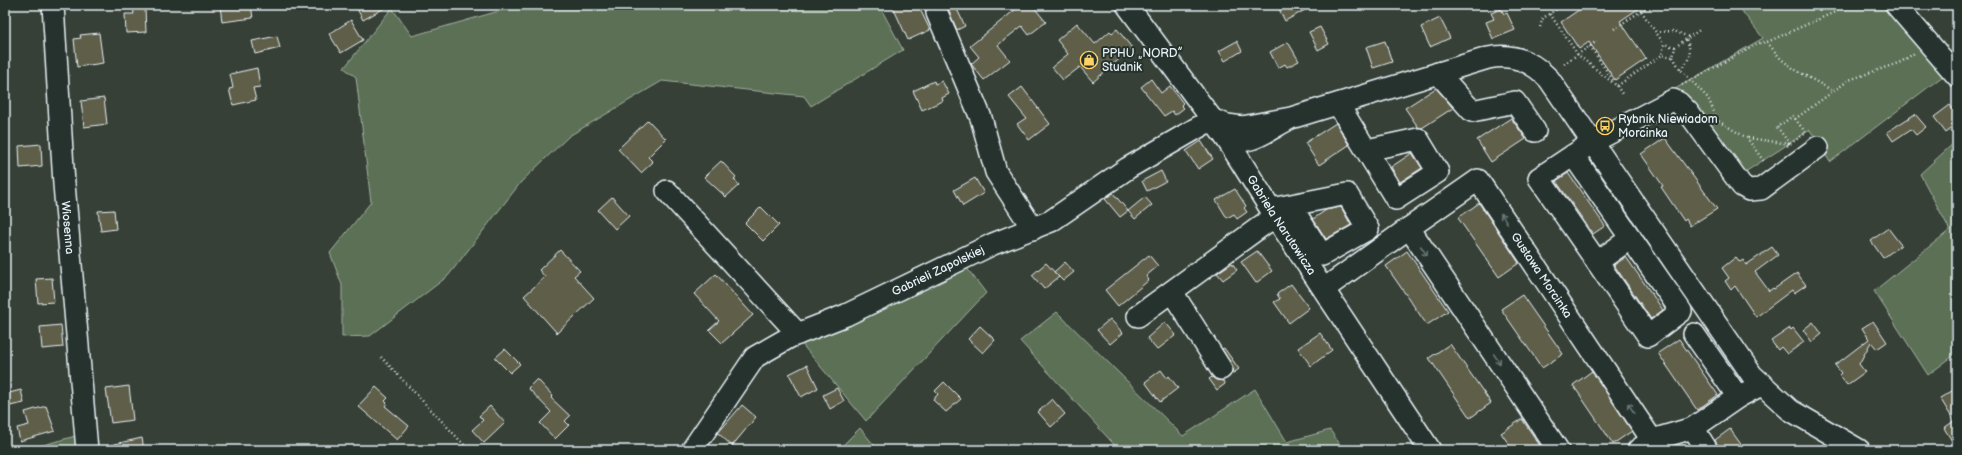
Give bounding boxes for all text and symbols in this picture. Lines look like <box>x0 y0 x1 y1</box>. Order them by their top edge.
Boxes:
place label: PPHU „NORD” Studnik <box>1102 46 1183 75</box>
shop icon: PPHU „NORD” Studnik <box>1079 50 1099 70</box>
place label: Rybnik Niewiadom Morcinka <box>1618 112 1718 141</box>
bus stop icon: Rybnik Niewiadom Morcinka <box>1595 116 1615 136</box>
street label: Gabriela Narutowicza <box>1244 172 1320 278</box>
street label: Wiosenna <box>58 200 78 255</box>
one-way arrow <box>1500 213 1508 224</box>
street label: Gustawa Morcinka <box>1508 230 1576 321</box>
street label: Gabrieli Zapolskiej <box>889 242 987 299</box>
one-way arrow <box>1420 245 1428 256</box>
one-way arrow <box>1493 353 1501 365</box>
one-way arrow <box>1627 403 1635 414</box>

